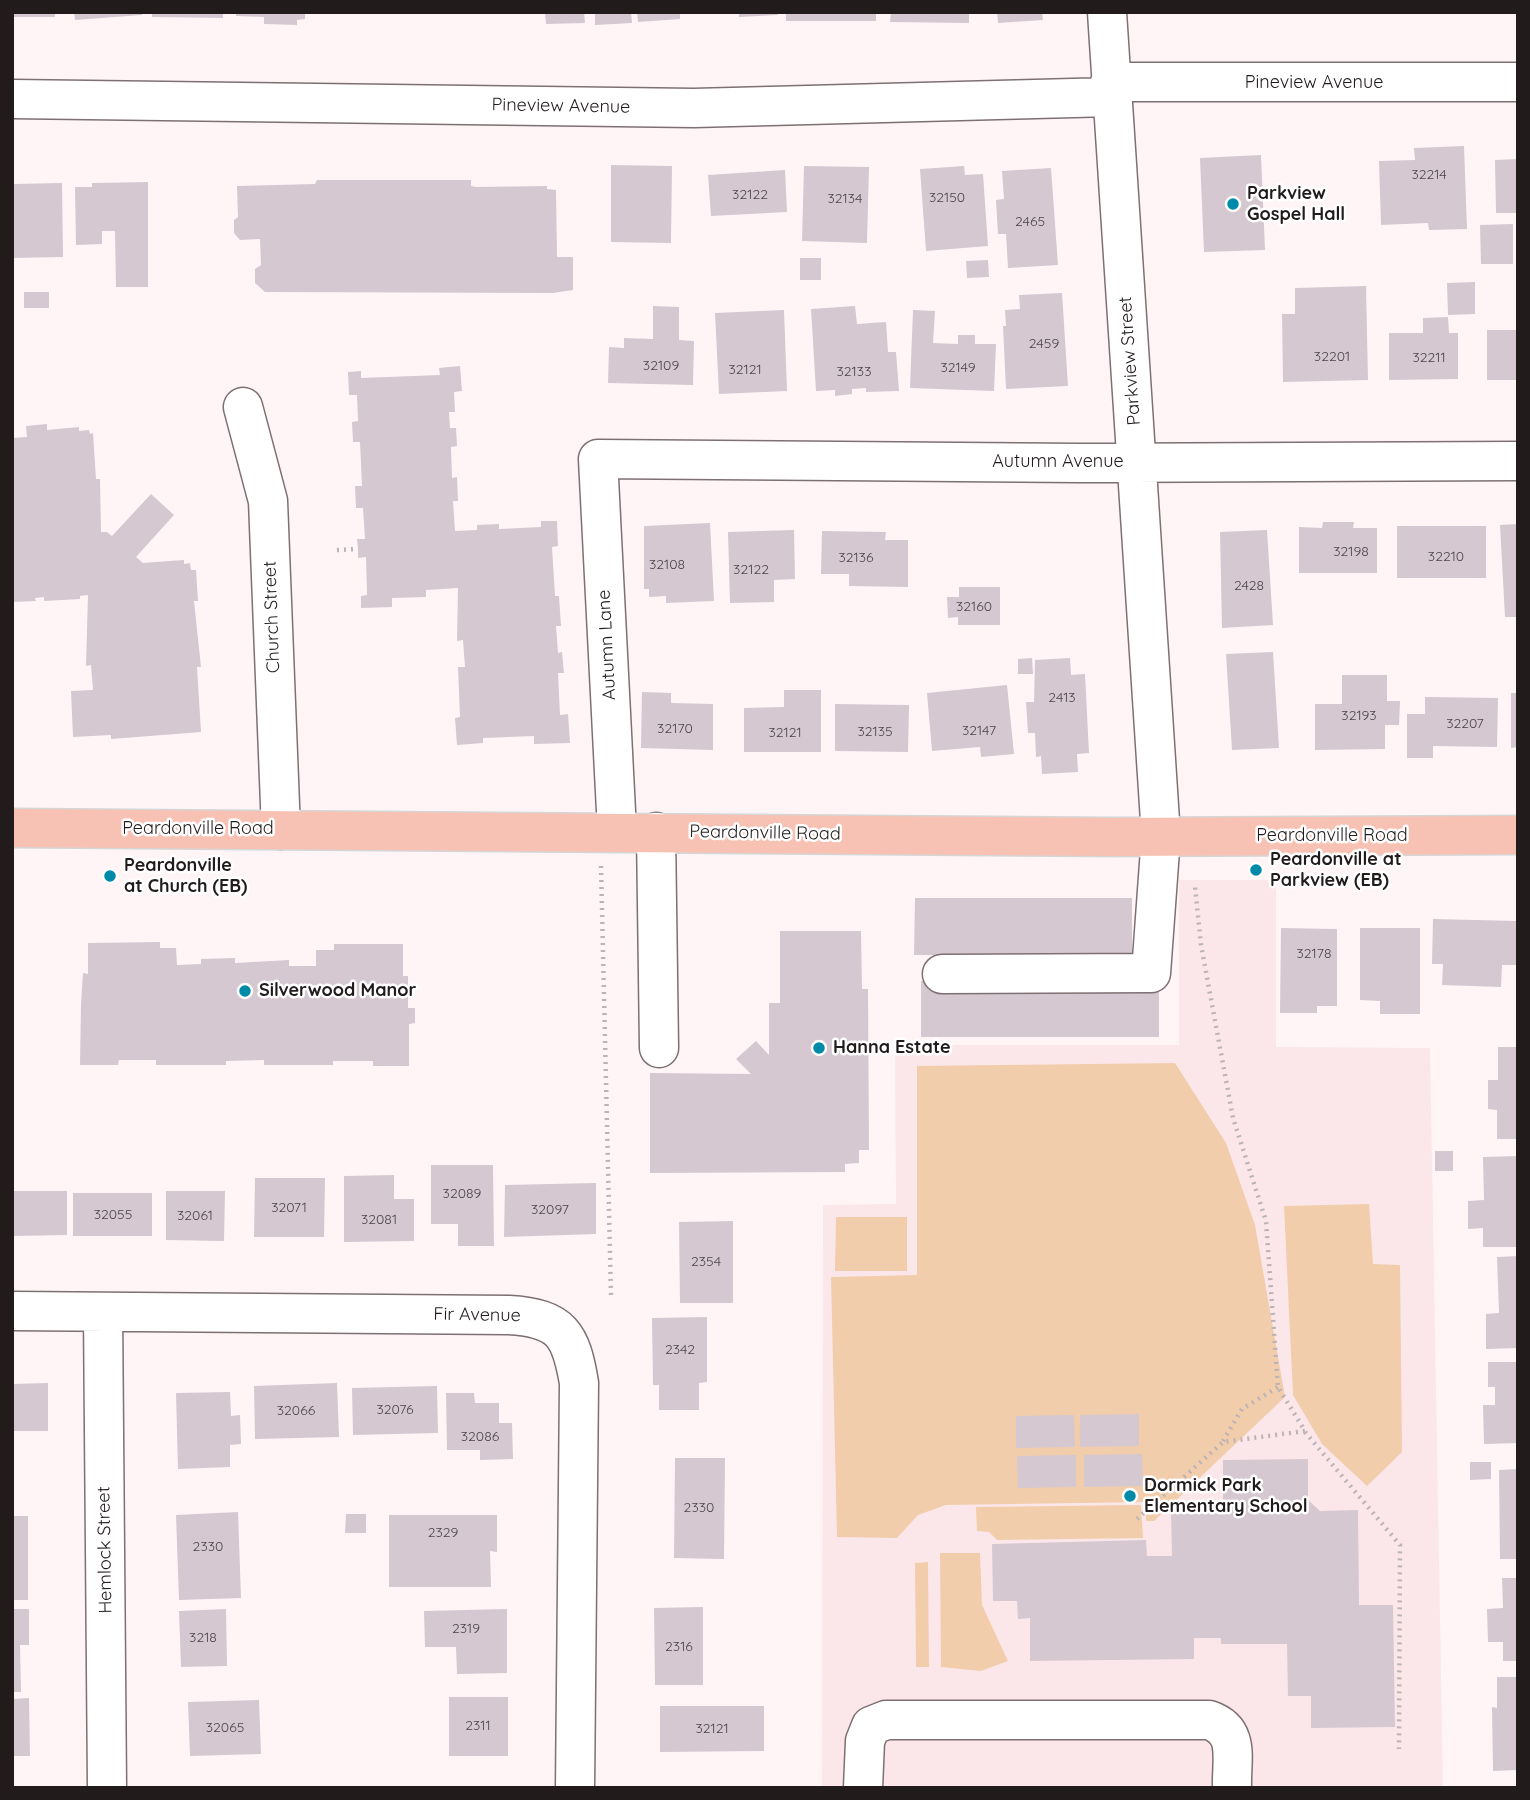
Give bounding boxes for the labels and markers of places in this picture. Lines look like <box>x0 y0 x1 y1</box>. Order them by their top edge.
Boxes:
place label: Parkview Gospel Hall <box>1247 183 1345 226</box>
marker: Parkview Gospel Hall <box>1225 196 1241 212</box>
place label: Peardonville at Parkview (EB) <box>1270 849 1401 892</box>
place label: Peardonville at Church (EB) <box>124 855 247 898</box>
marker: Peardonville at Parkview (EB) <box>1248 862 1264 878</box>
marker: Peardonville at Church (EB) <box>102 868 118 884</box>
place label: Silverwood Manor <box>259 980 416 1002</box>
marker: Silverwood Manor <box>237 983 253 999</box>
place label: Hanna Estate <box>833 1037 951 1059</box>
marker: Hanna Estate <box>811 1040 827 1056</box>
place label: Dormick Park Elementary School <box>1144 1475 1308 1518</box>
marker: Dormick Park Elementary School <box>1122 1488 1138 1504</box>

